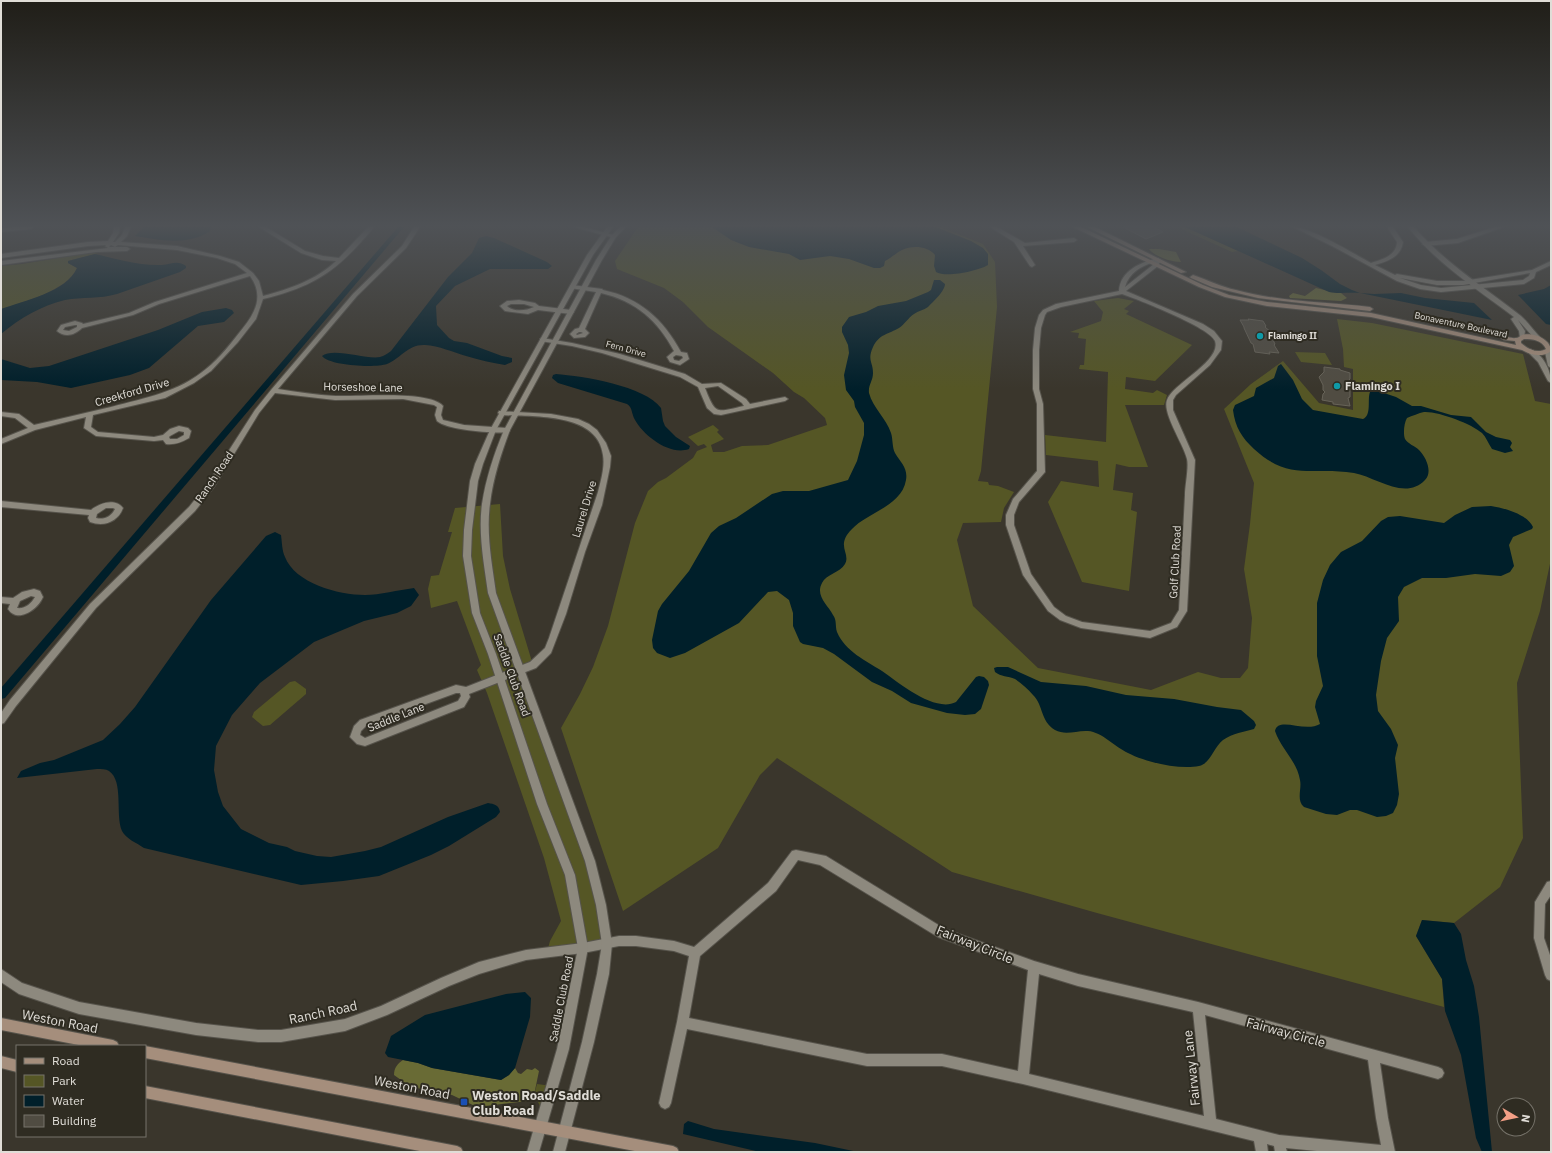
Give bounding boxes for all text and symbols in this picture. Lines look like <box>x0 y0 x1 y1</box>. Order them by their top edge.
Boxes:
street label: Bonaventure Boulevard <box>1414 309 1509 340</box>
place label: Flamingo II <box>1268 330 1317 341</box>
marker: Flamingo II <box>1255 331 1265 341</box>
street label: Fern Drive <box>605 338 647 359</box>
street label: Creekford Drive <box>93 375 171 409</box>
street label: Horseshoe Lane <box>323 379 403 395</box>
place label: Flamingo I <box>1345 379 1400 393</box>
marker: Flamingo I <box>1332 381 1342 391</box>
street label: Ranch Road <box>192 449 236 505</box>
street label: Laurel Drive <box>569 479 599 539</box>
street label: Golf Club Road <box>1166 525 1184 599</box>
street label: Saddle Club Road <box>491 632 533 718</box>
street label: Saddle Lane <box>365 699 427 735</box>
street label: Fairway Circle <box>934 921 1016 968</box>
street label: Saddle Club Road <box>546 955 576 1043</box>
street label: Ranch Road <box>287 997 359 1028</box>
street label: Weston Road <box>21 1006 99 1037</box>
street label: Fairway Circle <box>1244 1014 1327 1051</box>
street label: Fairway Lane <box>1179 1029 1204 1107</box>
legend <box>16 1045 146 1137</box>
text: Road <box>52 1053 80 1068</box>
street label: Weston Road <box>373 1072 451 1103</box>
text: Park <box>52 1073 77 1088</box>
place label: Weston Road/Saddle Club Road <box>472 1087 601 1119</box>
text: Water <box>52 1093 85 1108</box>
marker: Weston Road/Saddle Club Road <box>459 1097 469 1107</box>
north arrow <box>1496 1097 1536 1137</box>
text: Building <box>52 1113 97 1128</box>
text: N <box>1518 1114 1533 1124</box>

